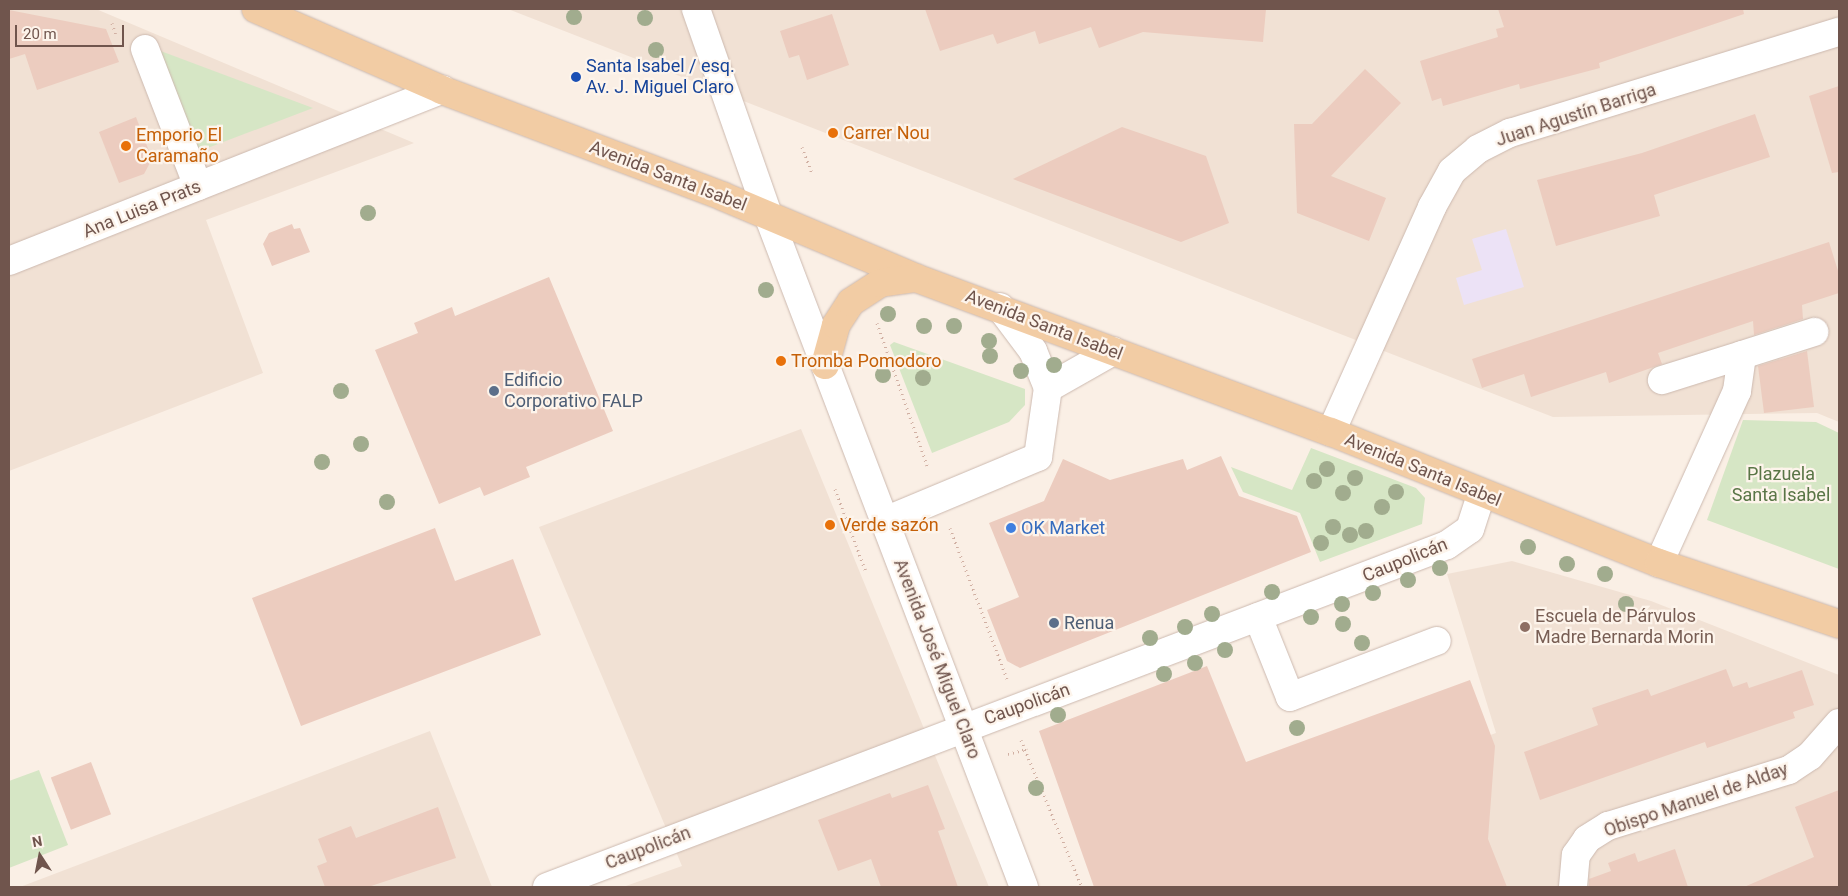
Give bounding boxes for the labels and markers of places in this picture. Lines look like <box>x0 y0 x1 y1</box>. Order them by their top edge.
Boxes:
place label: Santa Isabel / esq. Av. J. Miguel Claro <box>586 56 735 98</box>
marker: Santa Isabel / esq. Av. J. Miguel Claro <box>570 71 582 83</box>
place label: Carrer Nou <box>843 122 930 144</box>
place label: Emporio El Caramaño <box>136 125 222 168</box>
marker: Carrer Nou <box>827 127 839 139</box>
marker: Emporio El Caramaño <box>120 140 132 152</box>
place label: Tromba Pomodoro <box>791 350 942 372</box>
marker: Tromba Pomodoro <box>775 355 787 367</box>
place label: Edificio Corporativo FALP <box>504 370 643 412</box>
marker: Edificio Corporativo FALP <box>488 385 500 397</box>
place label: Verde sazón <box>840 514 939 536</box>
place label: OK Market <box>1021 517 1105 539</box>
marker: Verde sazón <box>824 519 836 531</box>
marker: OK Market <box>1005 522 1017 534</box>
place label: Escuela de Párvulos Madre Bernarda Morin <box>1535 606 1714 649</box>
place label: Renua <box>1064 612 1114 634</box>
marker: Renua <box>1048 617 1060 629</box>
marker: Escuela de Párvulos Madre Bernarda Morin <box>1519 621 1531 633</box>

